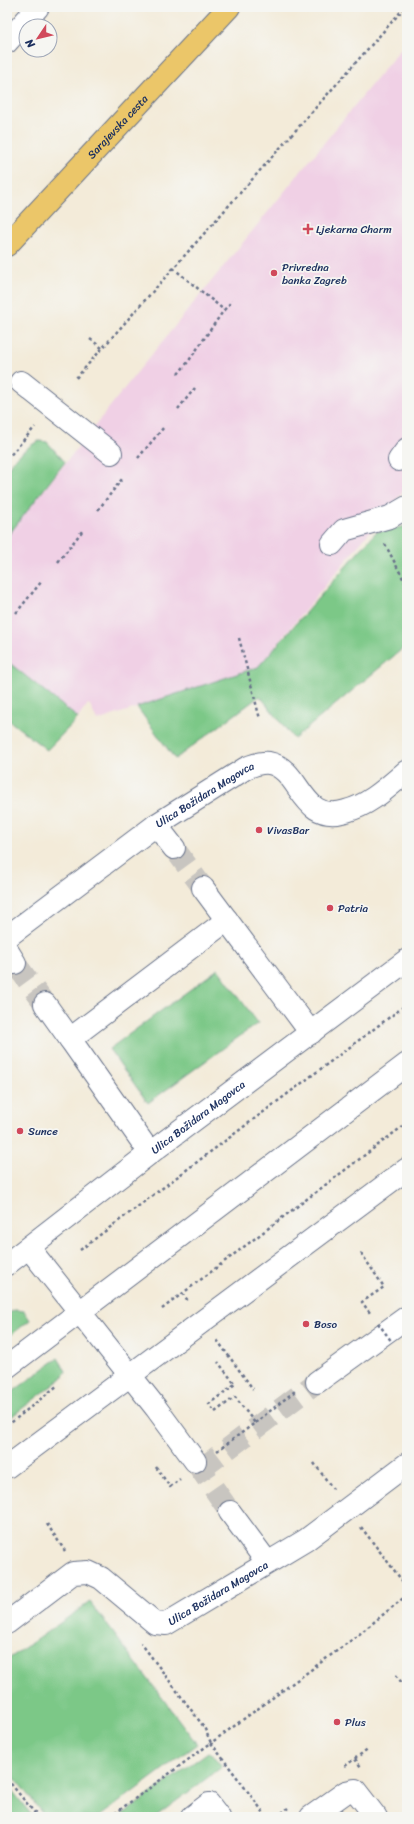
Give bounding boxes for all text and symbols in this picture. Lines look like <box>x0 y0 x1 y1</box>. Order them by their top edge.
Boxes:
north arrow <box>18 18 58 58</box>
text: N <box>20 35 41 53</box>
street label: Sarajevska cesta <box>82 90 153 163</box>
place label: Ljekarna Charm <box>316 220 392 239</box>
marker: Ljekarna Charm <box>303 224 313 234</box>
place label: Privredna banka Zagreb <box>282 258 347 290</box>
marker: Privredna banka Zagreb <box>269 268 279 278</box>
street label: Ulica Božidara Magovca <box>151 756 257 833</box>
place label: VivasBar <box>267 821 310 840</box>
marker: VivasBar <box>254 825 264 835</box>
place label: Patria <box>338 899 369 918</box>
marker: Patria <box>325 903 335 913</box>
street label: Ulica Božidara Magovca <box>147 1075 250 1159</box>
place label: Sunce <box>28 1122 58 1141</box>
marker: Sunce <box>15 1126 25 1136</box>
place label: Boso <box>314 1315 338 1334</box>
marker: Boso <box>301 1319 311 1329</box>
street label: Ulica Božidara Magovca <box>164 1555 272 1630</box>
place label: Plus <box>345 1713 367 1732</box>
marker: Plus <box>332 1717 342 1727</box>

